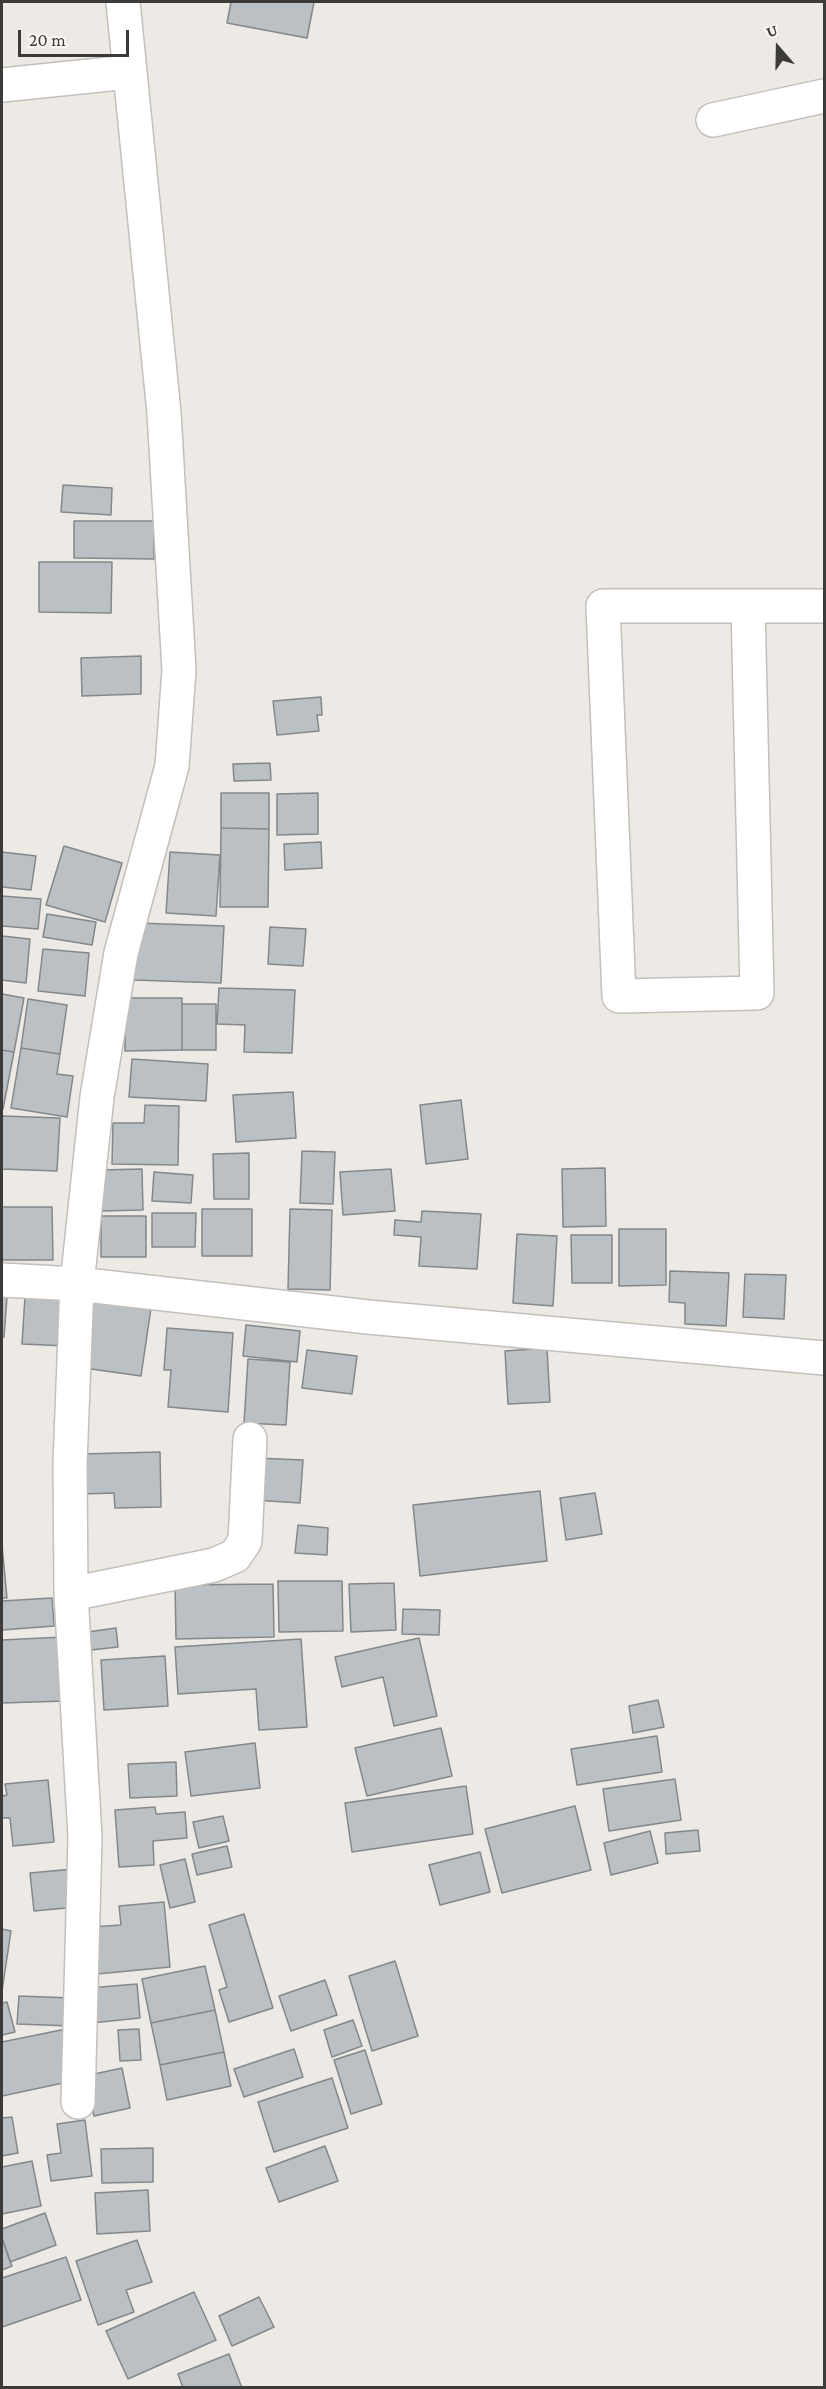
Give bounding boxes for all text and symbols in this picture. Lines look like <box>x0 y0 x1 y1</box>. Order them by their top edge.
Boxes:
scale bar <box>21 18 132 56</box>
north arrow <box>748 18 808 78</box>
text: U <box>764 21 780 40</box>
text: 20 m <box>29 30 66 50</box>

